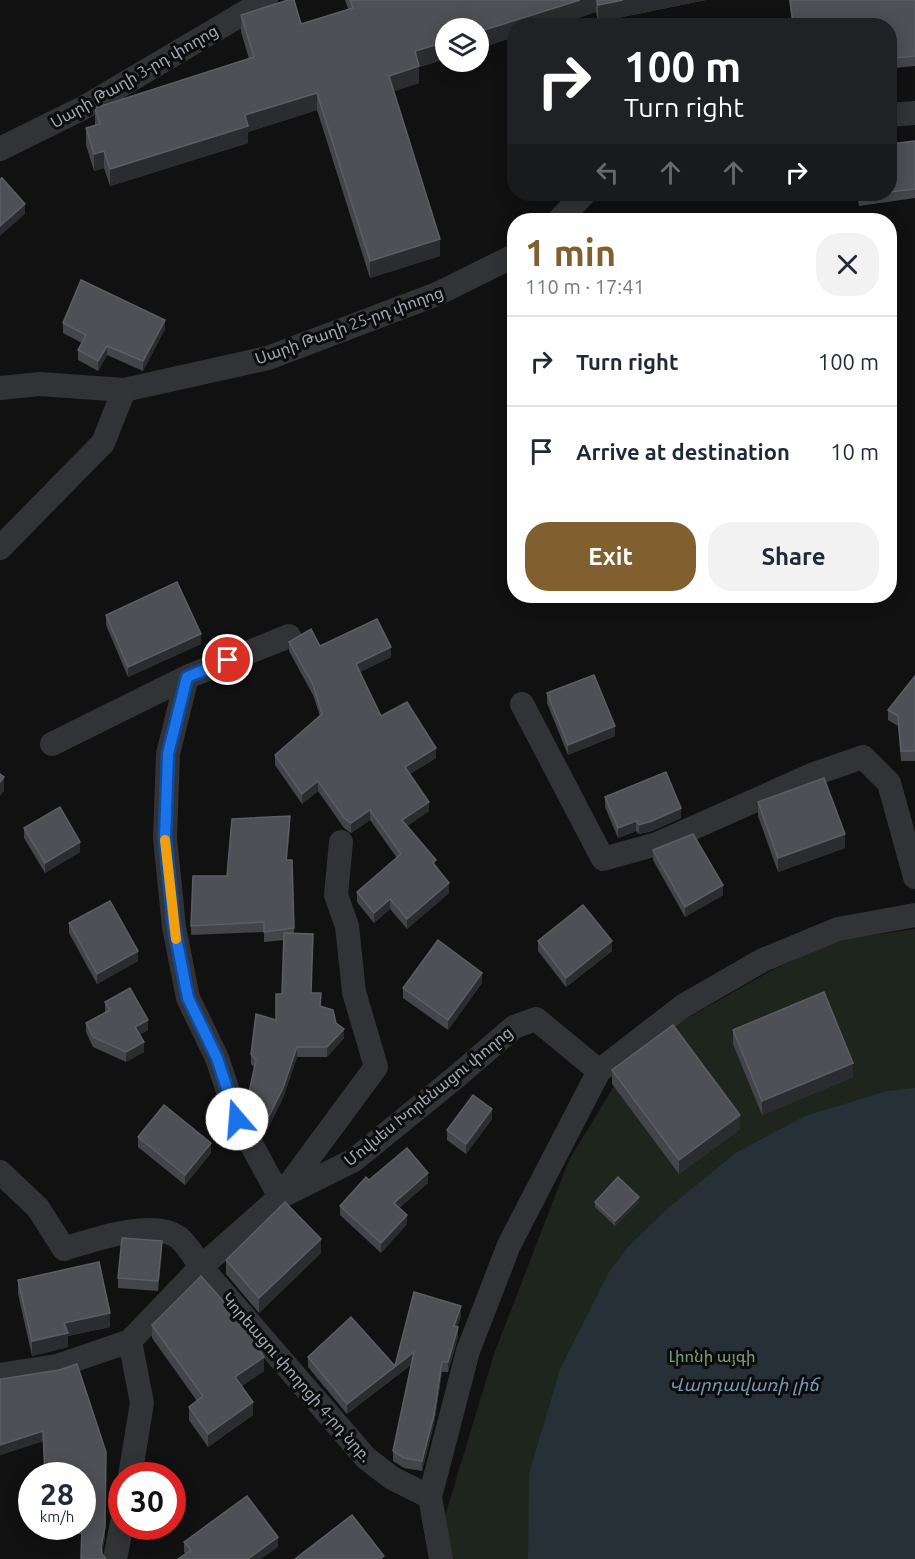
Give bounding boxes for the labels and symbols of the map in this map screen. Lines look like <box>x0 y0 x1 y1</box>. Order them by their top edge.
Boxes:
street label: Սարի Թաղի 3-րդ փողոց <box>47 21 221 132</box>
street label: Սարի Թաղի 25-րդ փողոց <box>252 283 446 368</box>
pin <box>202 634 253 685</box>
street label: Մովսես Խորենացու փողոց <box>340 1023 516 1170</box>
position arrow <box>205 1087 269 1151</box>
street label: Կորեացու փողոցի 4-րդ նրբ. <box>218 1289 375 1466</box>
park label: Լիոնի այգի <box>668 1347 756 1366</box>
water label: Վարդավառի լիճ <box>669 1374 821 1396</box>
speed limit sign: 30 <box>108 1462 186 1540</box>

